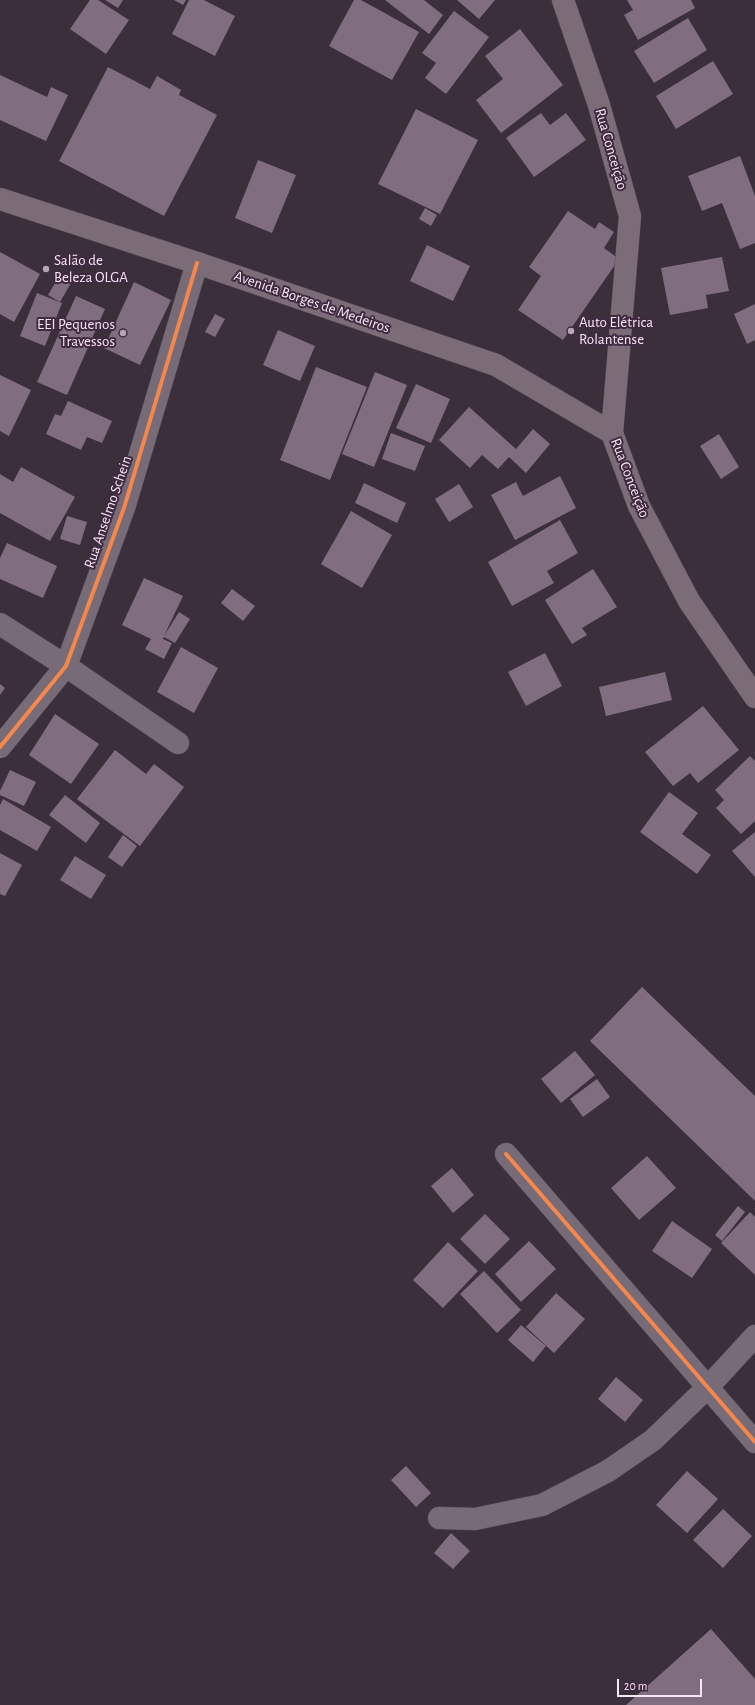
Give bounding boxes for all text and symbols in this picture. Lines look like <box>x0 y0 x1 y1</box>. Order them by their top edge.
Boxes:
street label: Rua Conceição <box>591 106 631 192</box>
place label: Salão de Beleza OLGA <box>54 251 128 286</box>
marker: Salão de Beleza OLGA <box>41 264 51 274</box>
street label: Avenida Borges de Medeiros <box>232 267 392 337</box>
place label: Auto Elétrica Rolantense <box>579 313 653 348</box>
place label: EEI Pequenos Travessos <box>37 315 115 350</box>
marker: Auto Elétrica Rolantense <box>566 326 576 336</box>
marker: EEI Pequenos Travessos <box>118 328 128 338</box>
street label: Rua Conceição <box>607 436 653 520</box>
street label: Rua Anselmo Schein <box>80 453 136 571</box>
scale bar <box>619 1671 704 1697</box>
text: 20 m <box>624 1680 647 1692</box>

